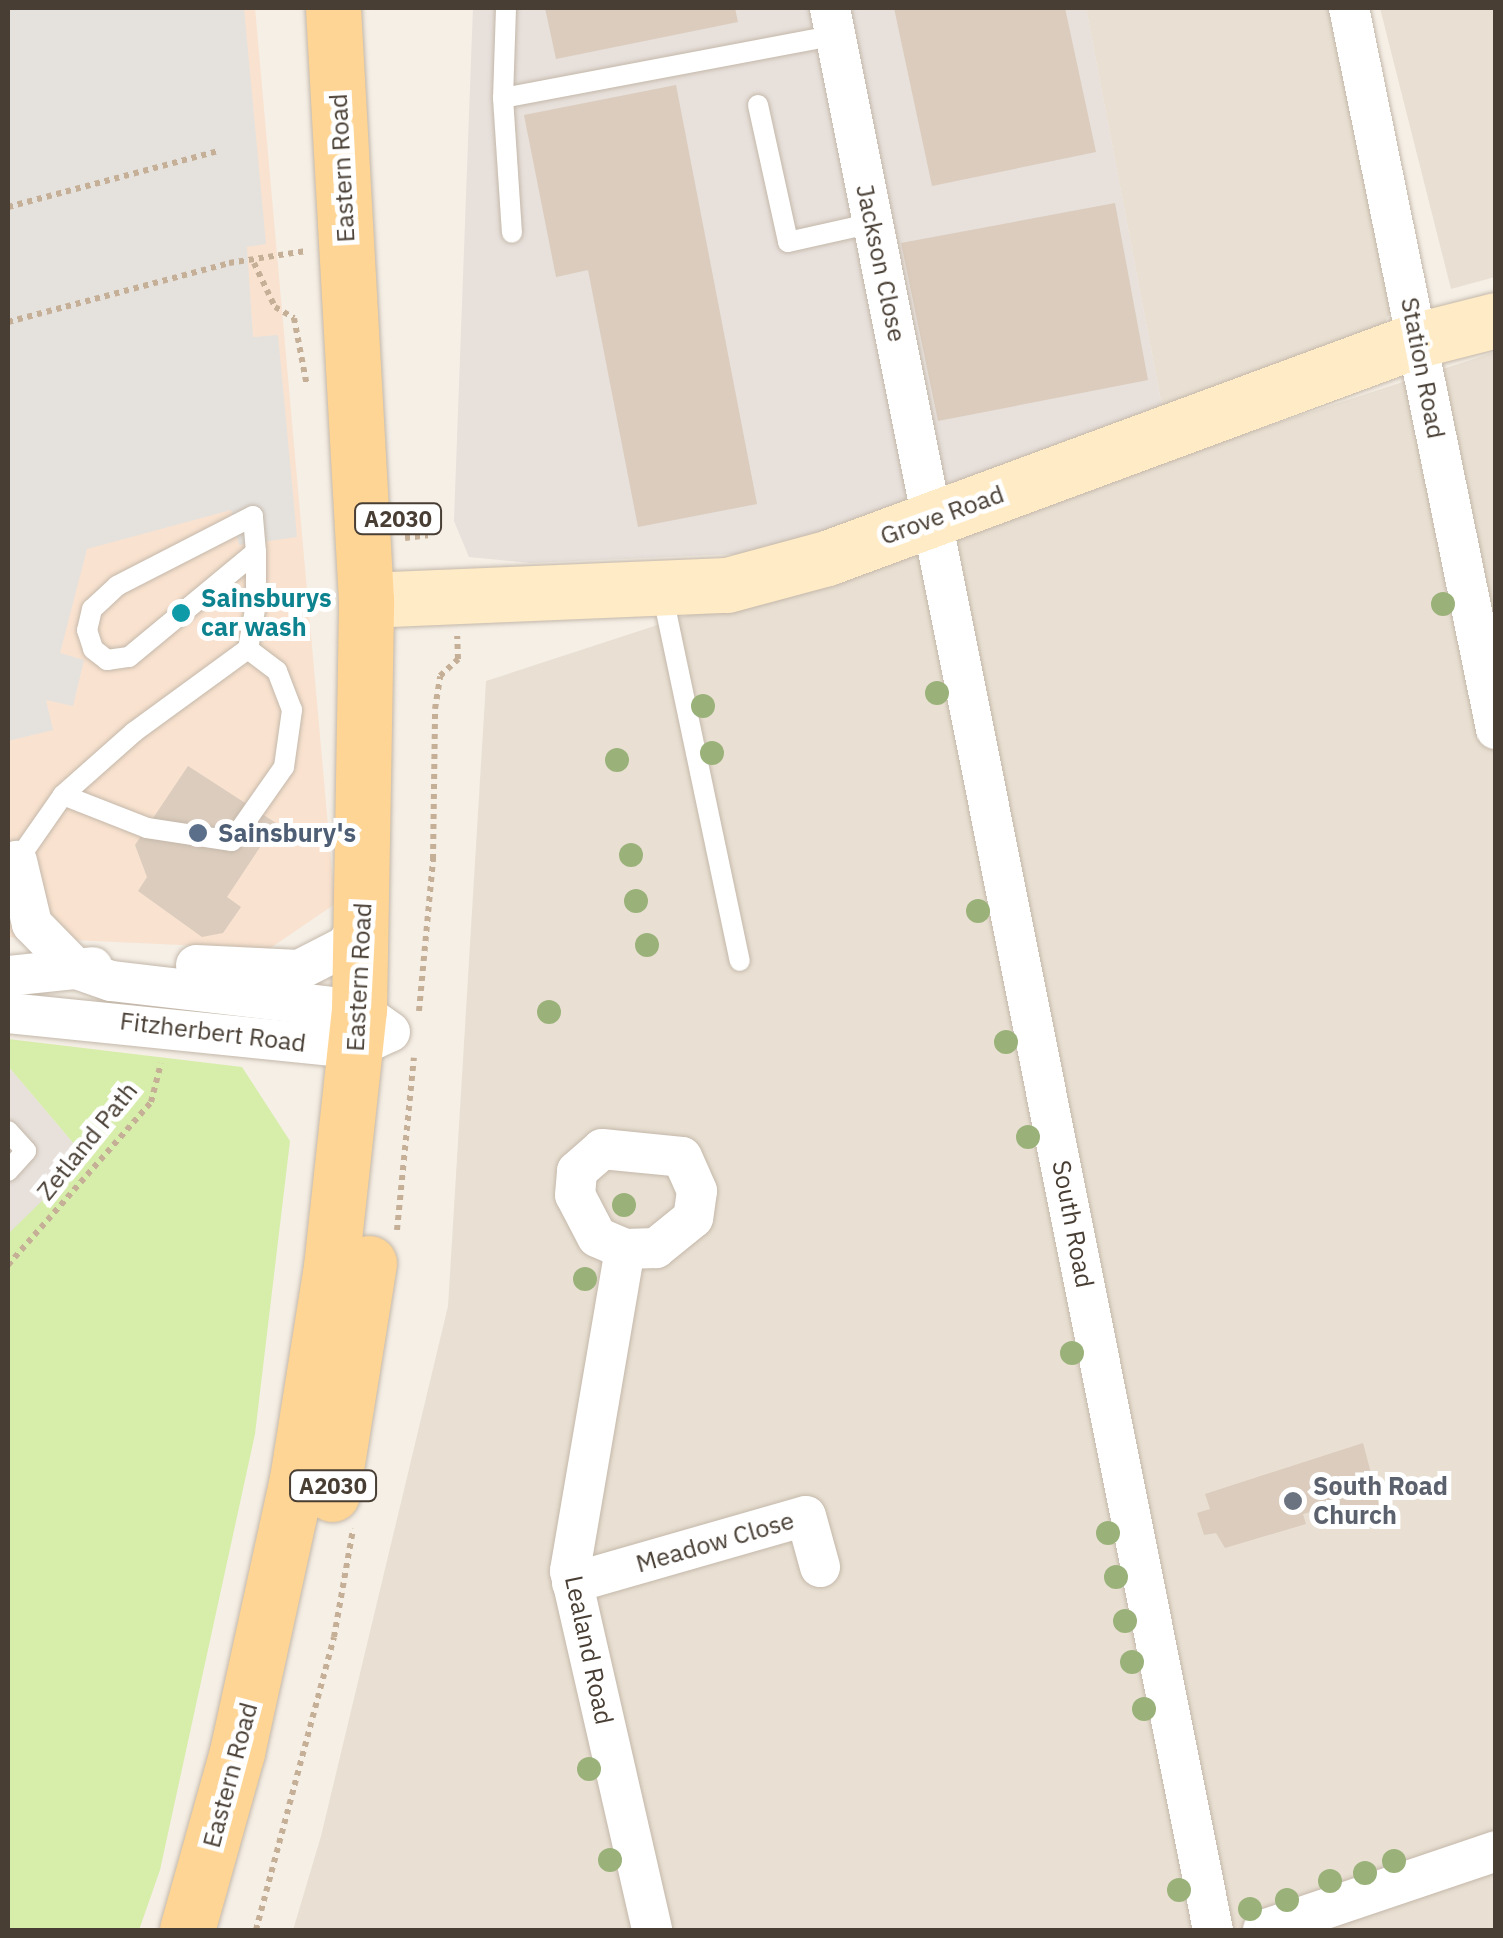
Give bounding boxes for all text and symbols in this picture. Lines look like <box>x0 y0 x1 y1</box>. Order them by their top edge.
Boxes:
street label: Eastern Road <box>323 93 361 243</box>
street label: Jackson Close <box>850 182 912 344</box>
street label: Station Road <box>1395 295 1451 441</box>
street label: Grove Road <box>876 479 1008 551</box>
road number: A2030 <box>353 502 443 536</box>
place label: Sainsburys car wash <box>201 584 332 643</box>
marker: Sainsburys car wash <box>170 602 192 624</box>
place label: Sainsbury's <box>218 818 356 848</box>
marker: Sainsbury's <box>187 822 209 844</box>
street label: Eastern Road <box>340 902 378 1052</box>
street label: Fitzherbert Road <box>118 1006 308 1058</box>
street label: Zetland Path <box>30 1076 144 1206</box>
street label: South Road <box>1046 1158 1100 1290</box>
road number: A2030 <box>288 1469 378 1503</box>
place label: South Road Church <box>1313 1472 1448 1531</box>
marker: South Road Church <box>1282 1490 1304 1512</box>
street label: Meadow Close <box>632 1505 798 1579</box>
street label: Lealand Road <box>559 1573 619 1727</box>
street label: Eastern Road <box>196 1699 264 1851</box>

